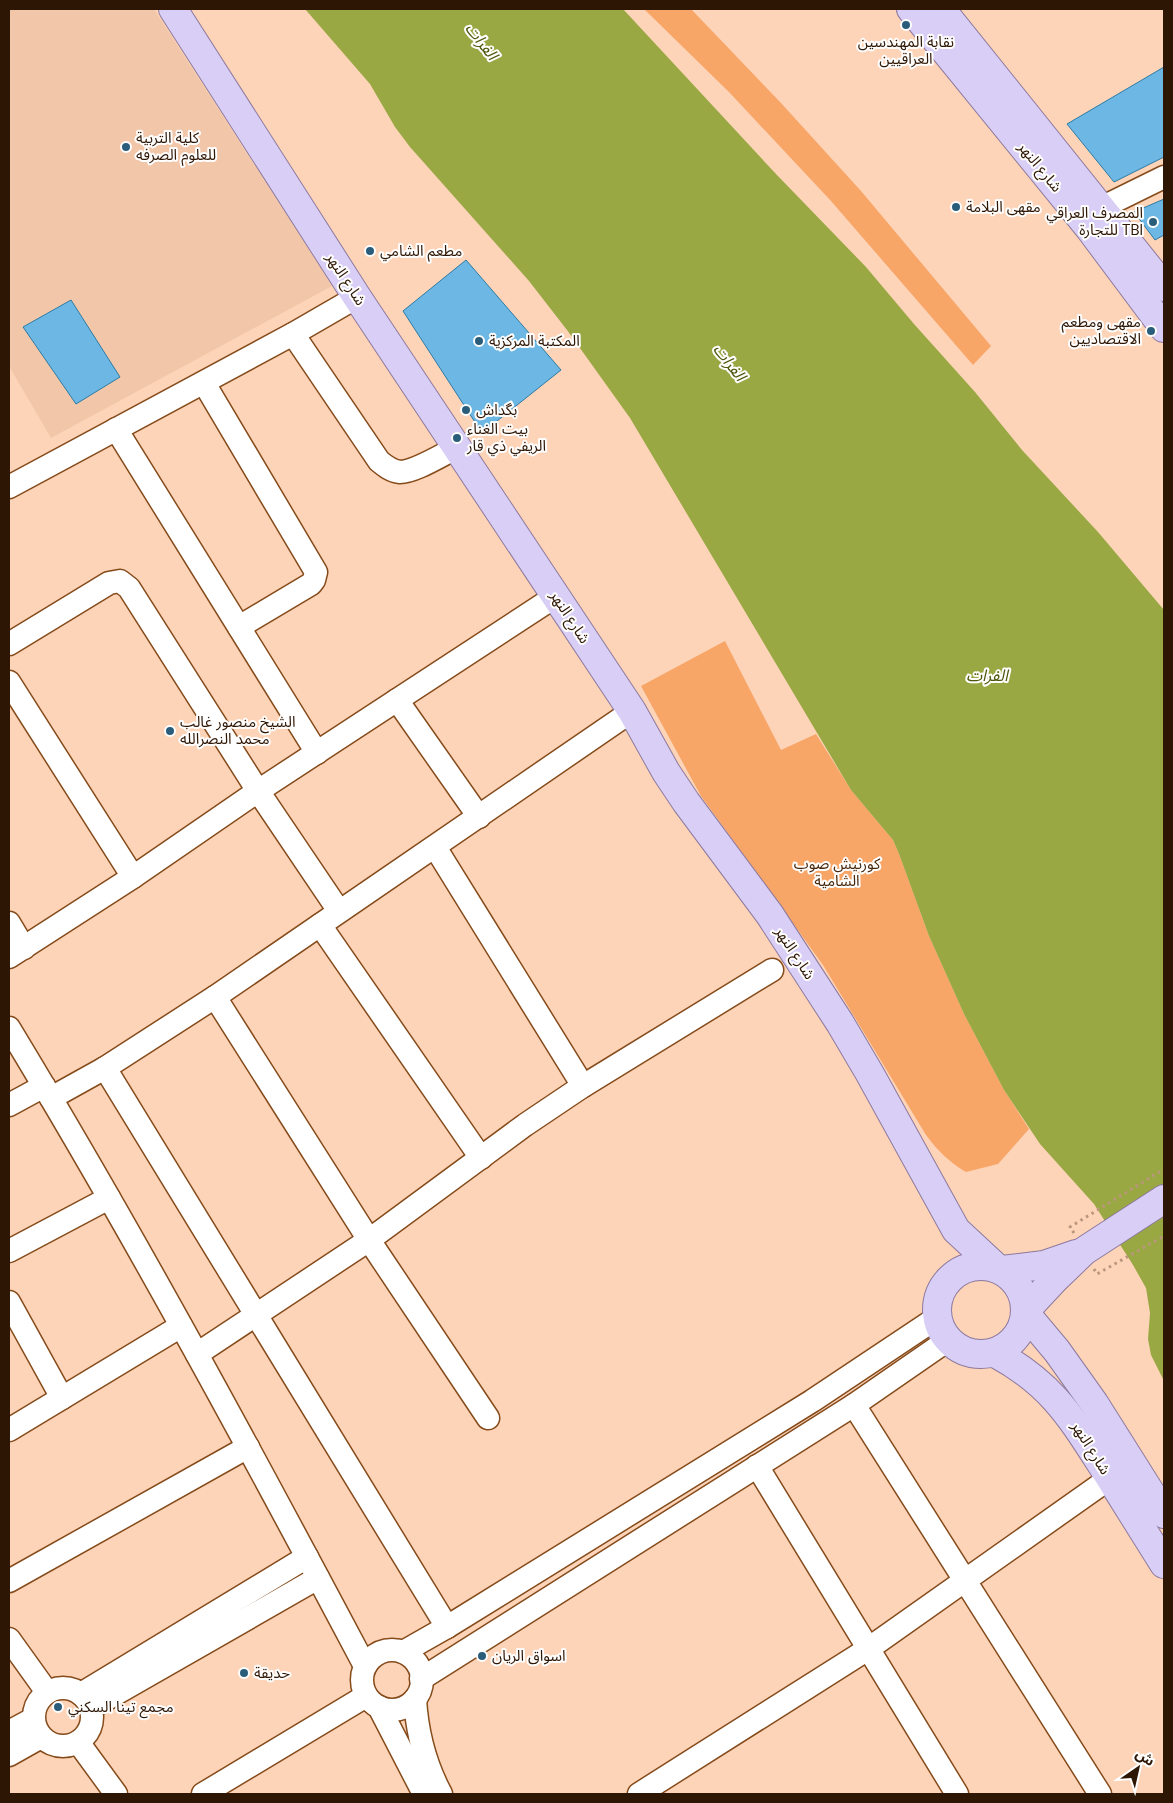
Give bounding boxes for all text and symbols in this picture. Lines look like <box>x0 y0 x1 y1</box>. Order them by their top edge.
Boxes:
water label: الفرات <box>461 18 504 66</box>
marker: نقابة المهندسين العراقيين <box>900 19 912 31</box>
place label: نقابة المهندسين العراقيين <box>858 32 954 69</box>
place label: كلية التربية للعلوم الصرفه <box>136 128 216 166</box>
street label: شارع النهر <box>1011 137 1067 198</box>
marker: كلية التربية للعلوم الصرفه <box>120 141 132 153</box>
place label: مقهى البلامة <box>966 197 1041 217</box>
marker: مقهى البلامة <box>950 201 962 213</box>
place label: المصرف العراقي للتجارة TBI <box>1046 203 1143 240</box>
marker: المصرف العراقي للتجارة TBI <box>1147 216 1159 228</box>
place label: مطعم الشامي <box>380 241 462 262</box>
marker: مطعم الشامي <box>364 245 376 257</box>
street label: شارع النهر <box>319 248 371 311</box>
place label: مقهى ومطعم الاقتصاديين <box>1062 312 1141 349</box>
marker: مقهى ومطعم الاقتصاديين <box>1145 325 1157 337</box>
place label: المكتبة المركزية <box>489 331 580 351</box>
marker: المكتبة المركزية <box>473 335 485 347</box>
water label: الفرات <box>709 339 752 387</box>
place label: بگداش <box>476 400 517 420</box>
marker: بگداش <box>460 404 472 416</box>
place label: بيت الغناء الريفي ذي قار <box>466 419 546 457</box>
marker: بيت الغناء الريفي ذي قار <box>451 432 463 444</box>
street label: شارع النهر <box>543 586 595 649</box>
water label: الفرات <box>966 665 1010 686</box>
place label: الشيخ منصور غالب محمد النصرالله <box>180 712 296 749</box>
marker: الشيخ منصور غالب محمد النصرالله <box>164 725 176 737</box>
park label: كورنيش صوب الشامية <box>794 854 881 891</box>
street label: شارع النهر <box>768 922 820 985</box>
street label: شارع النهر <box>1065 1417 1115 1480</box>
place label: اسواق الريان <box>492 1646 566 1666</box>
marker: اسواق الريان <box>476 1650 488 1662</box>
place label: حديقة <box>254 1663 290 1683</box>
marker: حديقة <box>238 1667 250 1679</box>
place label: مجمع تينا السكني <box>68 1697 174 1719</box>
marker: مجمع تينا السكني <box>52 1701 64 1713</box>
north arrow <box>1113 1743 1163 1793</box>
text: ش <box>1132 1744 1158 1770</box>

